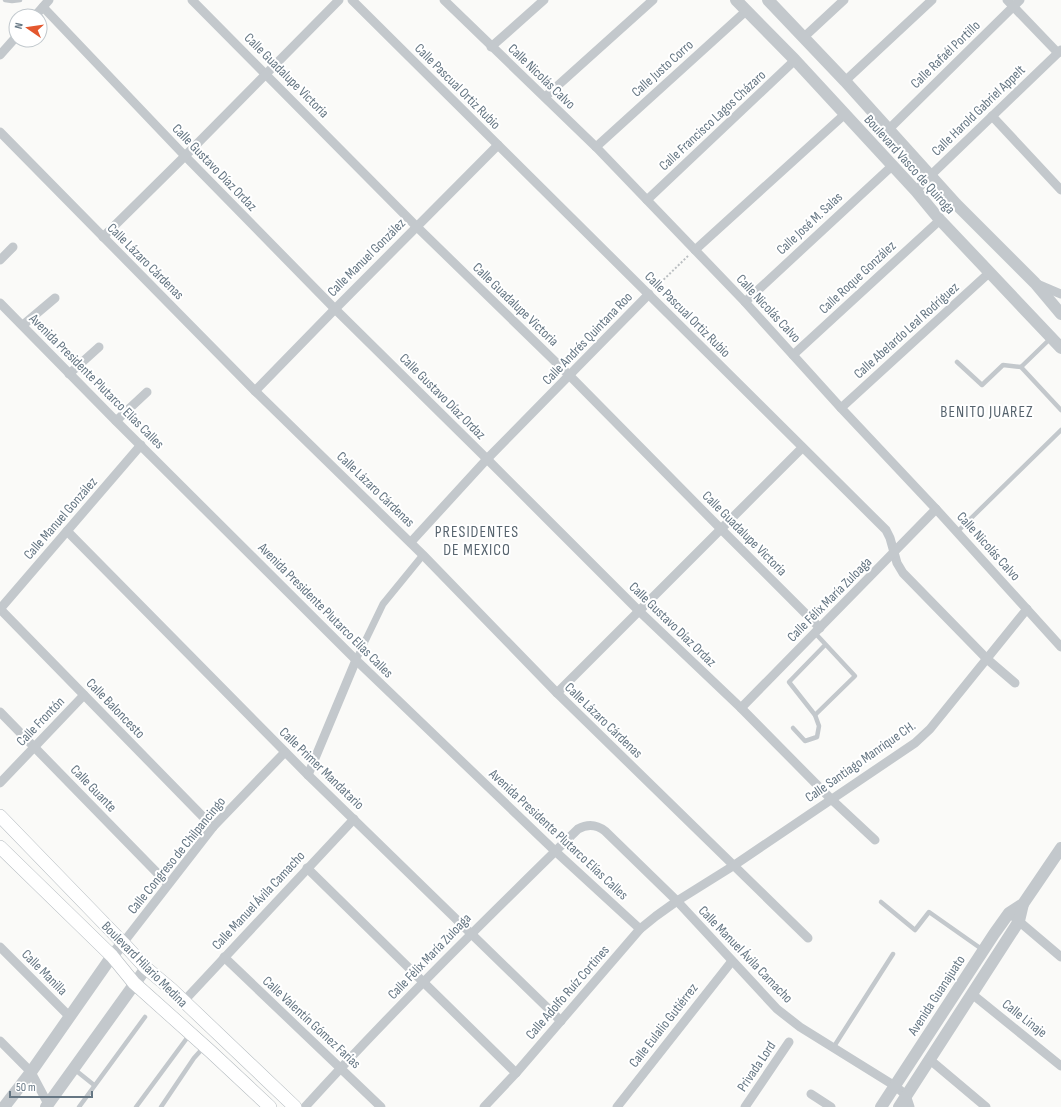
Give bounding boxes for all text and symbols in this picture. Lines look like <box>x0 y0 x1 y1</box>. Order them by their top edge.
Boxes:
north arrow <box>8 8 48 48</box>
street label: Calle Rafaél Portillo <box>907 17 984 92</box>
text: N <box>12 21 26 30</box>
street label: Calle Guadalupe Victoria <box>241 29 333 121</box>
street label: Calle Justo Corro <box>628 36 697 100</box>
street label: Calle Pascual Ortiz Rubio <box>411 40 504 133</box>
street label: Calle Nicolás Calvo <box>504 40 579 113</box>
street label: Calle Harold Gabriel Appelt <box>928 61 1029 159</box>
street label: Calle Francisco Lagos Cházaro <box>655 66 769 174</box>
street label: Boulevard Vasco de Quiroga <box>861 111 959 217</box>
street label: Calle Gustavo Díaz Ordaz <box>169 120 261 215</box>
street label: Calle José M. Salas <box>773 188 846 258</box>
street label: Calle Manuel González <box>324 215 409 300</box>
street label: Calle Lázaro Cárdenas <box>104 219 188 303</box>
street label: Calle Roque González <box>815 237 899 317</box>
street label: Calle Guadalupe Victoria <box>469 259 562 350</box>
street label: Calle Pascual Ortiz Rubio <box>641 268 734 361</box>
street label: Calle Nicolás Calvo <box>733 271 805 346</box>
street label: Calle Abelardo Leal Rodríguez <box>850 279 962 382</box>
street label: Calle Andrés Quintana Roo <box>539 288 636 388</box>
street label: Avenida Presidente Plutarco Elías Calles <box>25 310 168 452</box>
street label: Calle Gustavo Díaz Ordaz <box>396 350 489 443</box>
district label: BENITO JUAREZ <box>940 403 1034 422</box>
street label: Calle Lázaro Cárdenas <box>333 448 418 531</box>
street label: Calle Manuel González <box>20 474 101 563</box>
street label: Calle Guadalupe Victoria <box>699 487 791 579</box>
street label: Calle Nicolás Calvo <box>953 508 1024 584</box>
district label: PRESIDENTES DE MEXICO <box>435 523 519 560</box>
street label: Avenida Presidente Plutarco Elías Calles <box>254 539 397 681</box>
street label: Calle Félix María Zuloaga <box>783 553 875 645</box>
street label: Calle Gustavo Díaz Ordaz <box>625 578 720 670</box>
street label: Calle Baloncesto <box>83 675 149 742</box>
street label: Calle Lázaro Cárdenas <box>561 679 646 762</box>
street label: Calle Frontón <box>13 693 68 750</box>
street label: Calle Santiago Manrique CH. <box>802 717 919 806</box>
street label: Calle Primer Mandatario <box>276 724 368 813</box>
street label: Calle Guante <box>67 761 120 816</box>
street label: Avenida Presidente Plutarco Elías Calles <box>485 765 632 903</box>
street label: Calle Congreso de Chilpancingo <box>124 793 229 917</box>
street label: Calle Manuel Ávila Camacho <box>208 847 309 953</box>
street label: Calle Manuel Ávila Camacho <box>695 902 797 1007</box>
street label: Calle Félix María Zuloaga <box>384 910 475 1003</box>
street label: Boulevard Hilario Medina <box>98 918 191 1011</box>
street label: Calle Adolfo Ruíz Cortines <box>522 942 613 1043</box>
street label: Calle Manilla <box>18 946 71 999</box>
street label: Avenida Guanajuato <box>904 952 969 1039</box>
street label: Calle Valentín Gómez Farías <box>259 973 364 1072</box>
street label: Calle Eulalio Gutiérrez <box>625 980 701 1071</box>
street label: Calle Linaje <box>999 996 1051 1041</box>
street label: Privada Lord <box>733 1038 779 1095</box>
scale bar <box>10 1073 92 1099</box>
text: 50 m <box>16 1080 36 1095</box>

